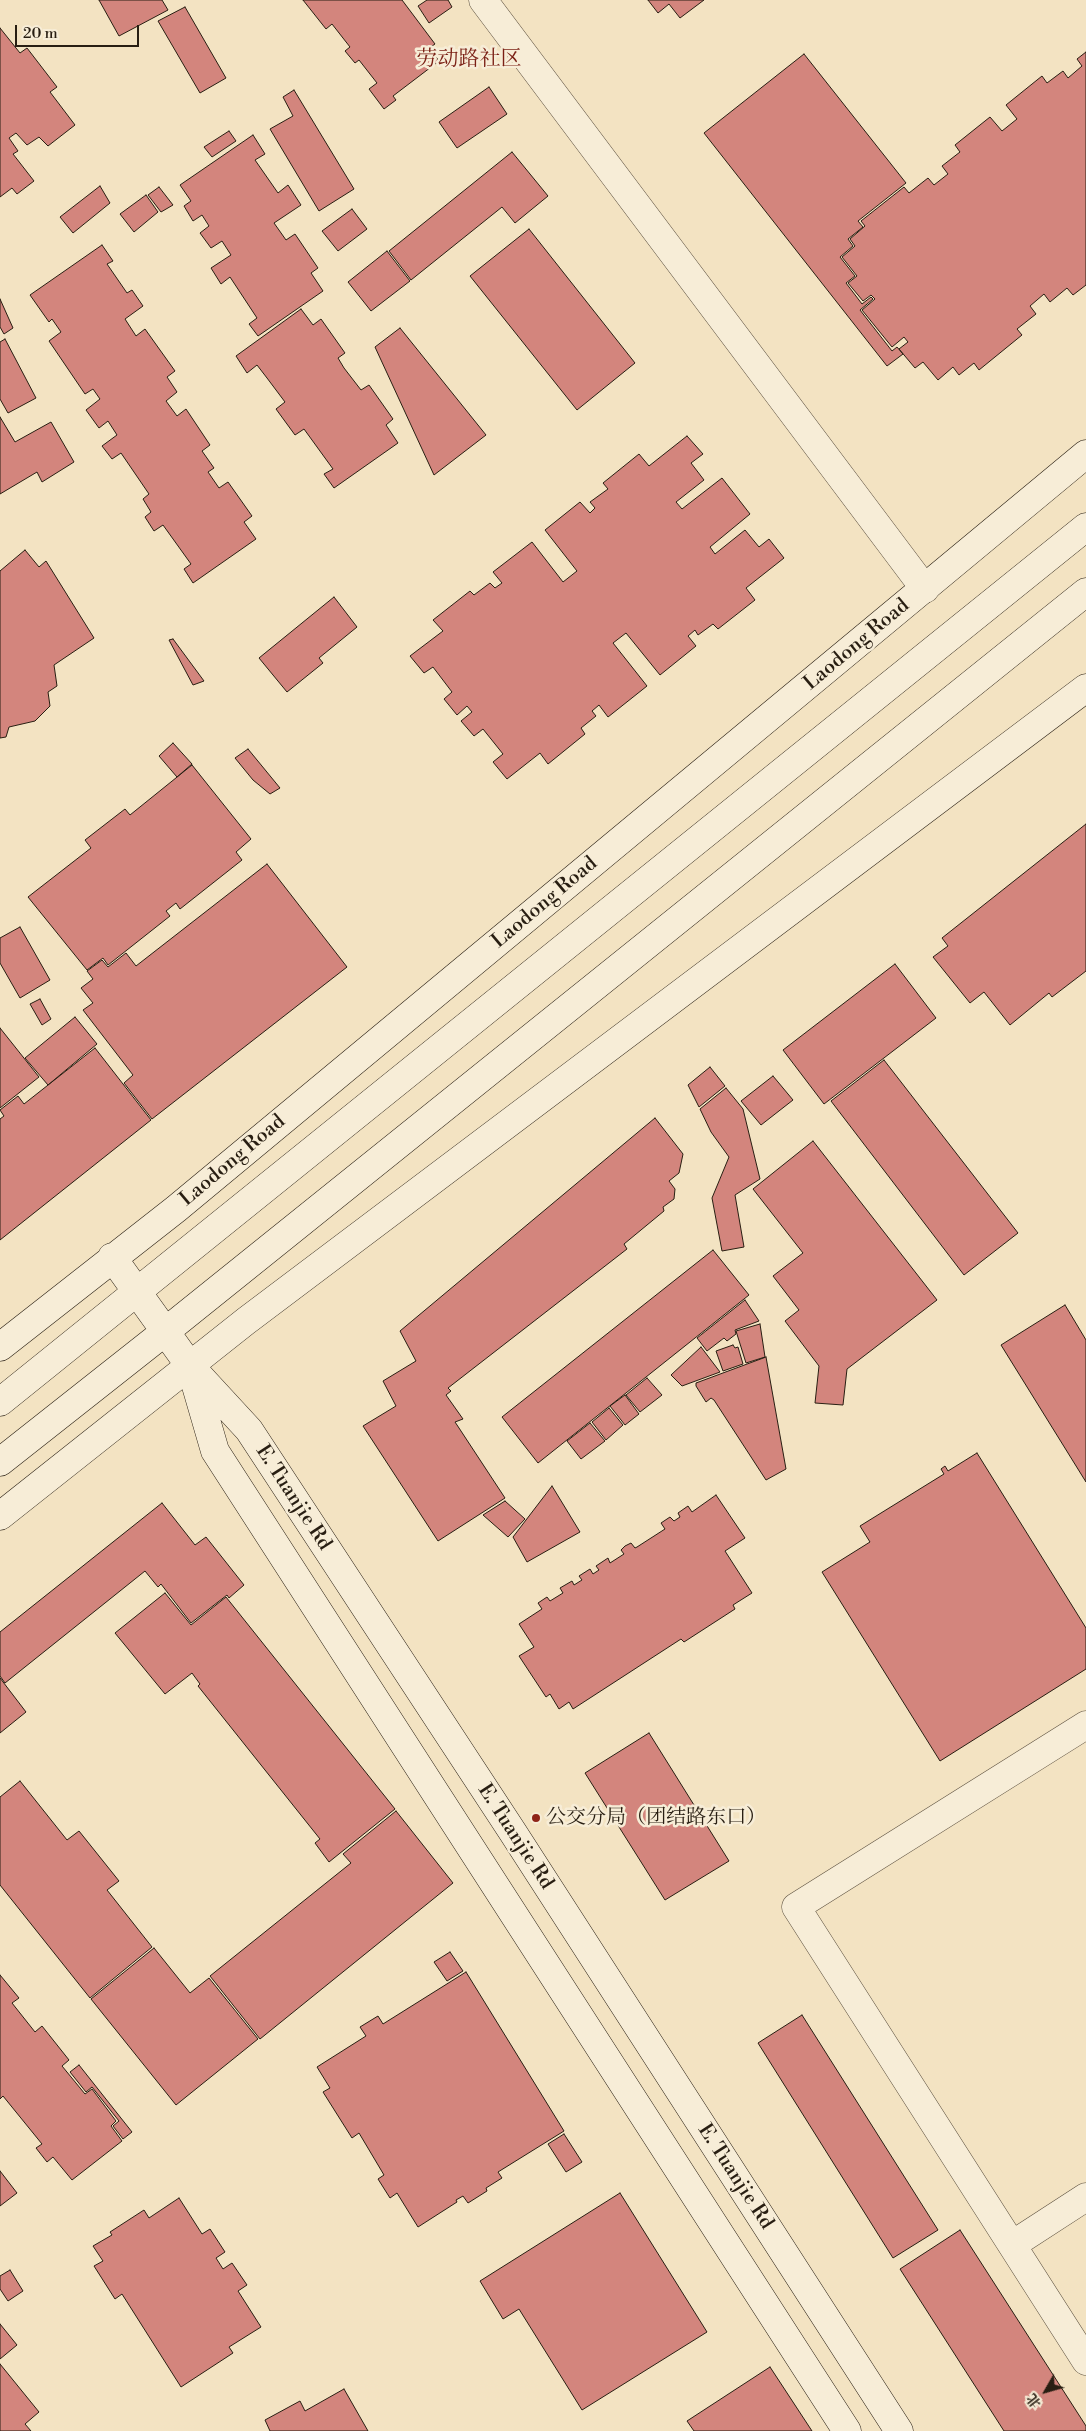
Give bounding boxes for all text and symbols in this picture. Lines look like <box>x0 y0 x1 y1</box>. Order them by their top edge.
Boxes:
scale bar <box>18 15 141 47</box>
text: 20 m <box>23 24 58 43</box>
district label: 劳动路社区 <box>417 47 521 73</box>
street label: Laodong Road <box>800 594 914 696</box>
street label: Laodong Road <box>488 852 602 954</box>
street label: Laodong Road <box>176 1110 290 1212</box>
street label: E. Tuanjie Rd <box>250 1441 336 1555</box>
street label: E. Tuanjie Rd <box>472 1780 558 1894</box>
place label: 公交分局（团结路东口） <box>546 1806 766 1830</box>
marker: 公交分局（团结路东口） <box>530 1812 542 1824</box>
street label: E. Tuanjie Rd <box>692 2120 778 2234</box>
north arrow <box>1021 2366 1071 2416</box>
text: 北 <box>1023 2389 1046 2411</box>

